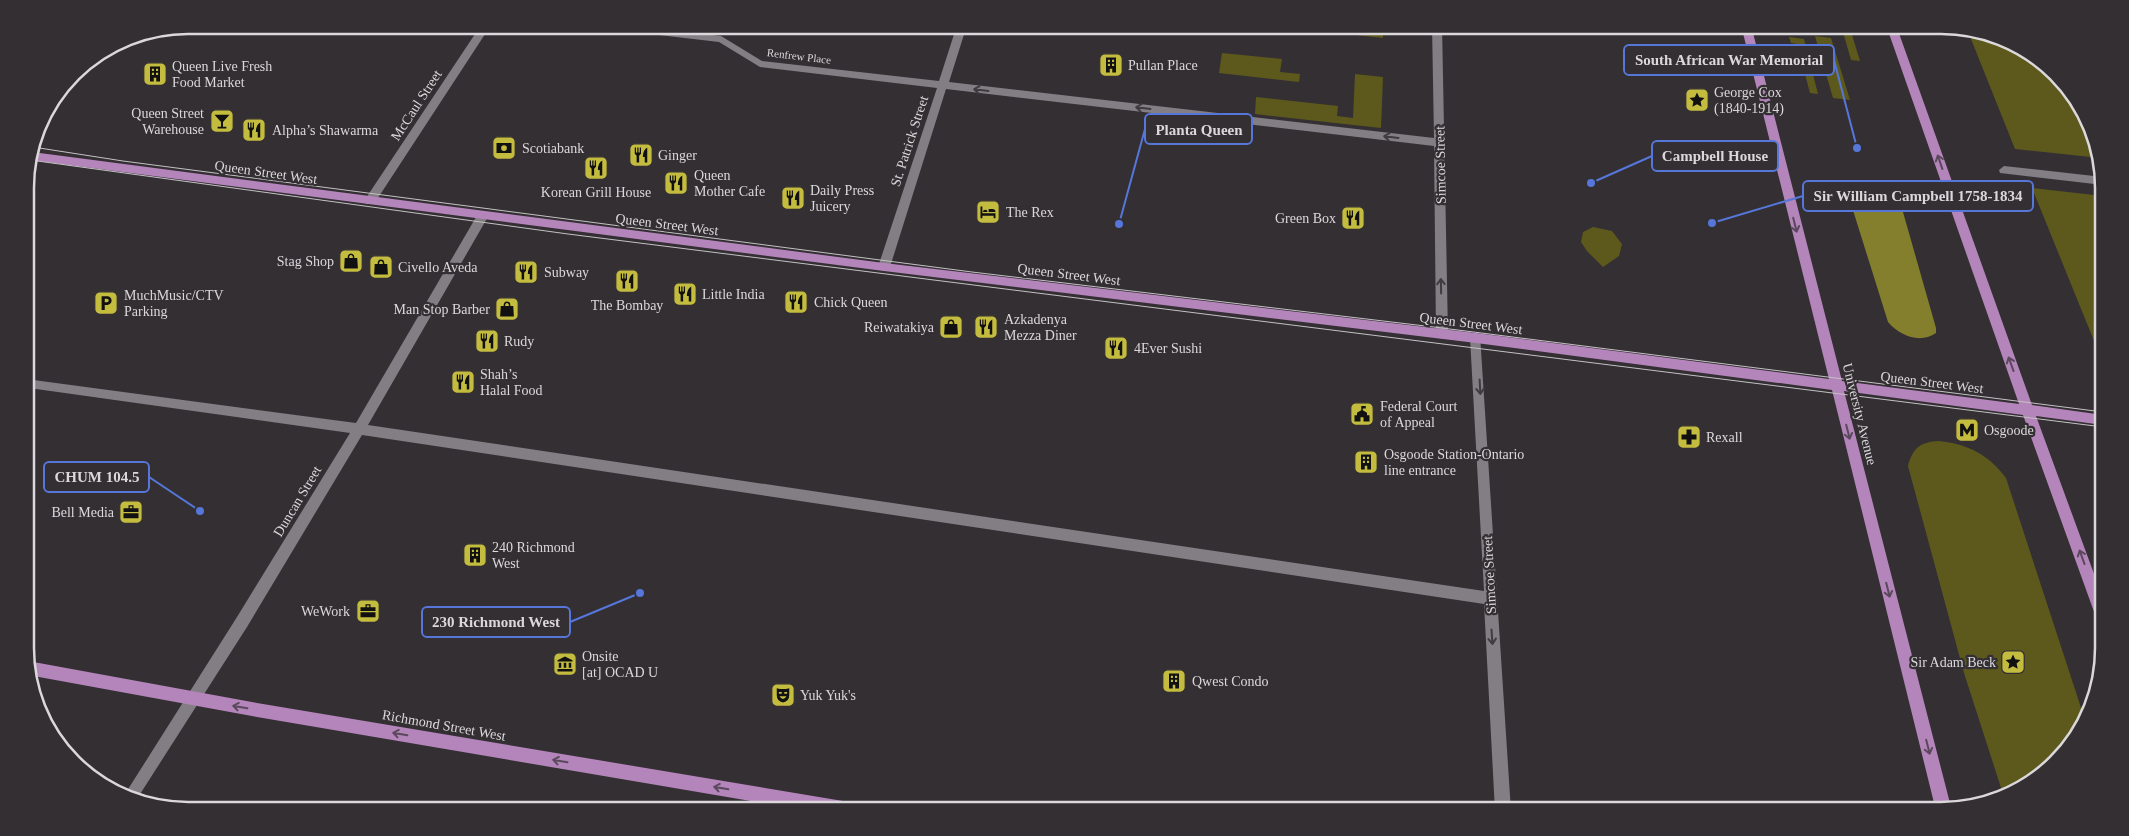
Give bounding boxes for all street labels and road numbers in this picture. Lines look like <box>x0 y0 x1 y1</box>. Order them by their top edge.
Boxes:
street label: Renfrew Place <box>766 46 832 66</box>
street label: McCaul Street <box>388 67 445 143</box>
street label: St. Patrick Street <box>888 94 931 188</box>
street label: Simcoe Street <box>1432 126 1449 204</box>
street label: Queen Street West <box>214 158 318 187</box>
street label: Queen Street West <box>615 211 719 238</box>
street label: Queen Street West <box>1017 261 1121 288</box>
street label: Queen Street West <box>1419 310 1523 337</box>
street label: University Avenue <box>1840 362 1879 467</box>
street label: Queen Street West <box>1880 369 1984 396</box>
street label: Duncan Street <box>270 463 324 539</box>
street label: Simcoe Street <box>1480 535 1499 614</box>
street label: Richmond Street West <box>381 707 507 744</box>

